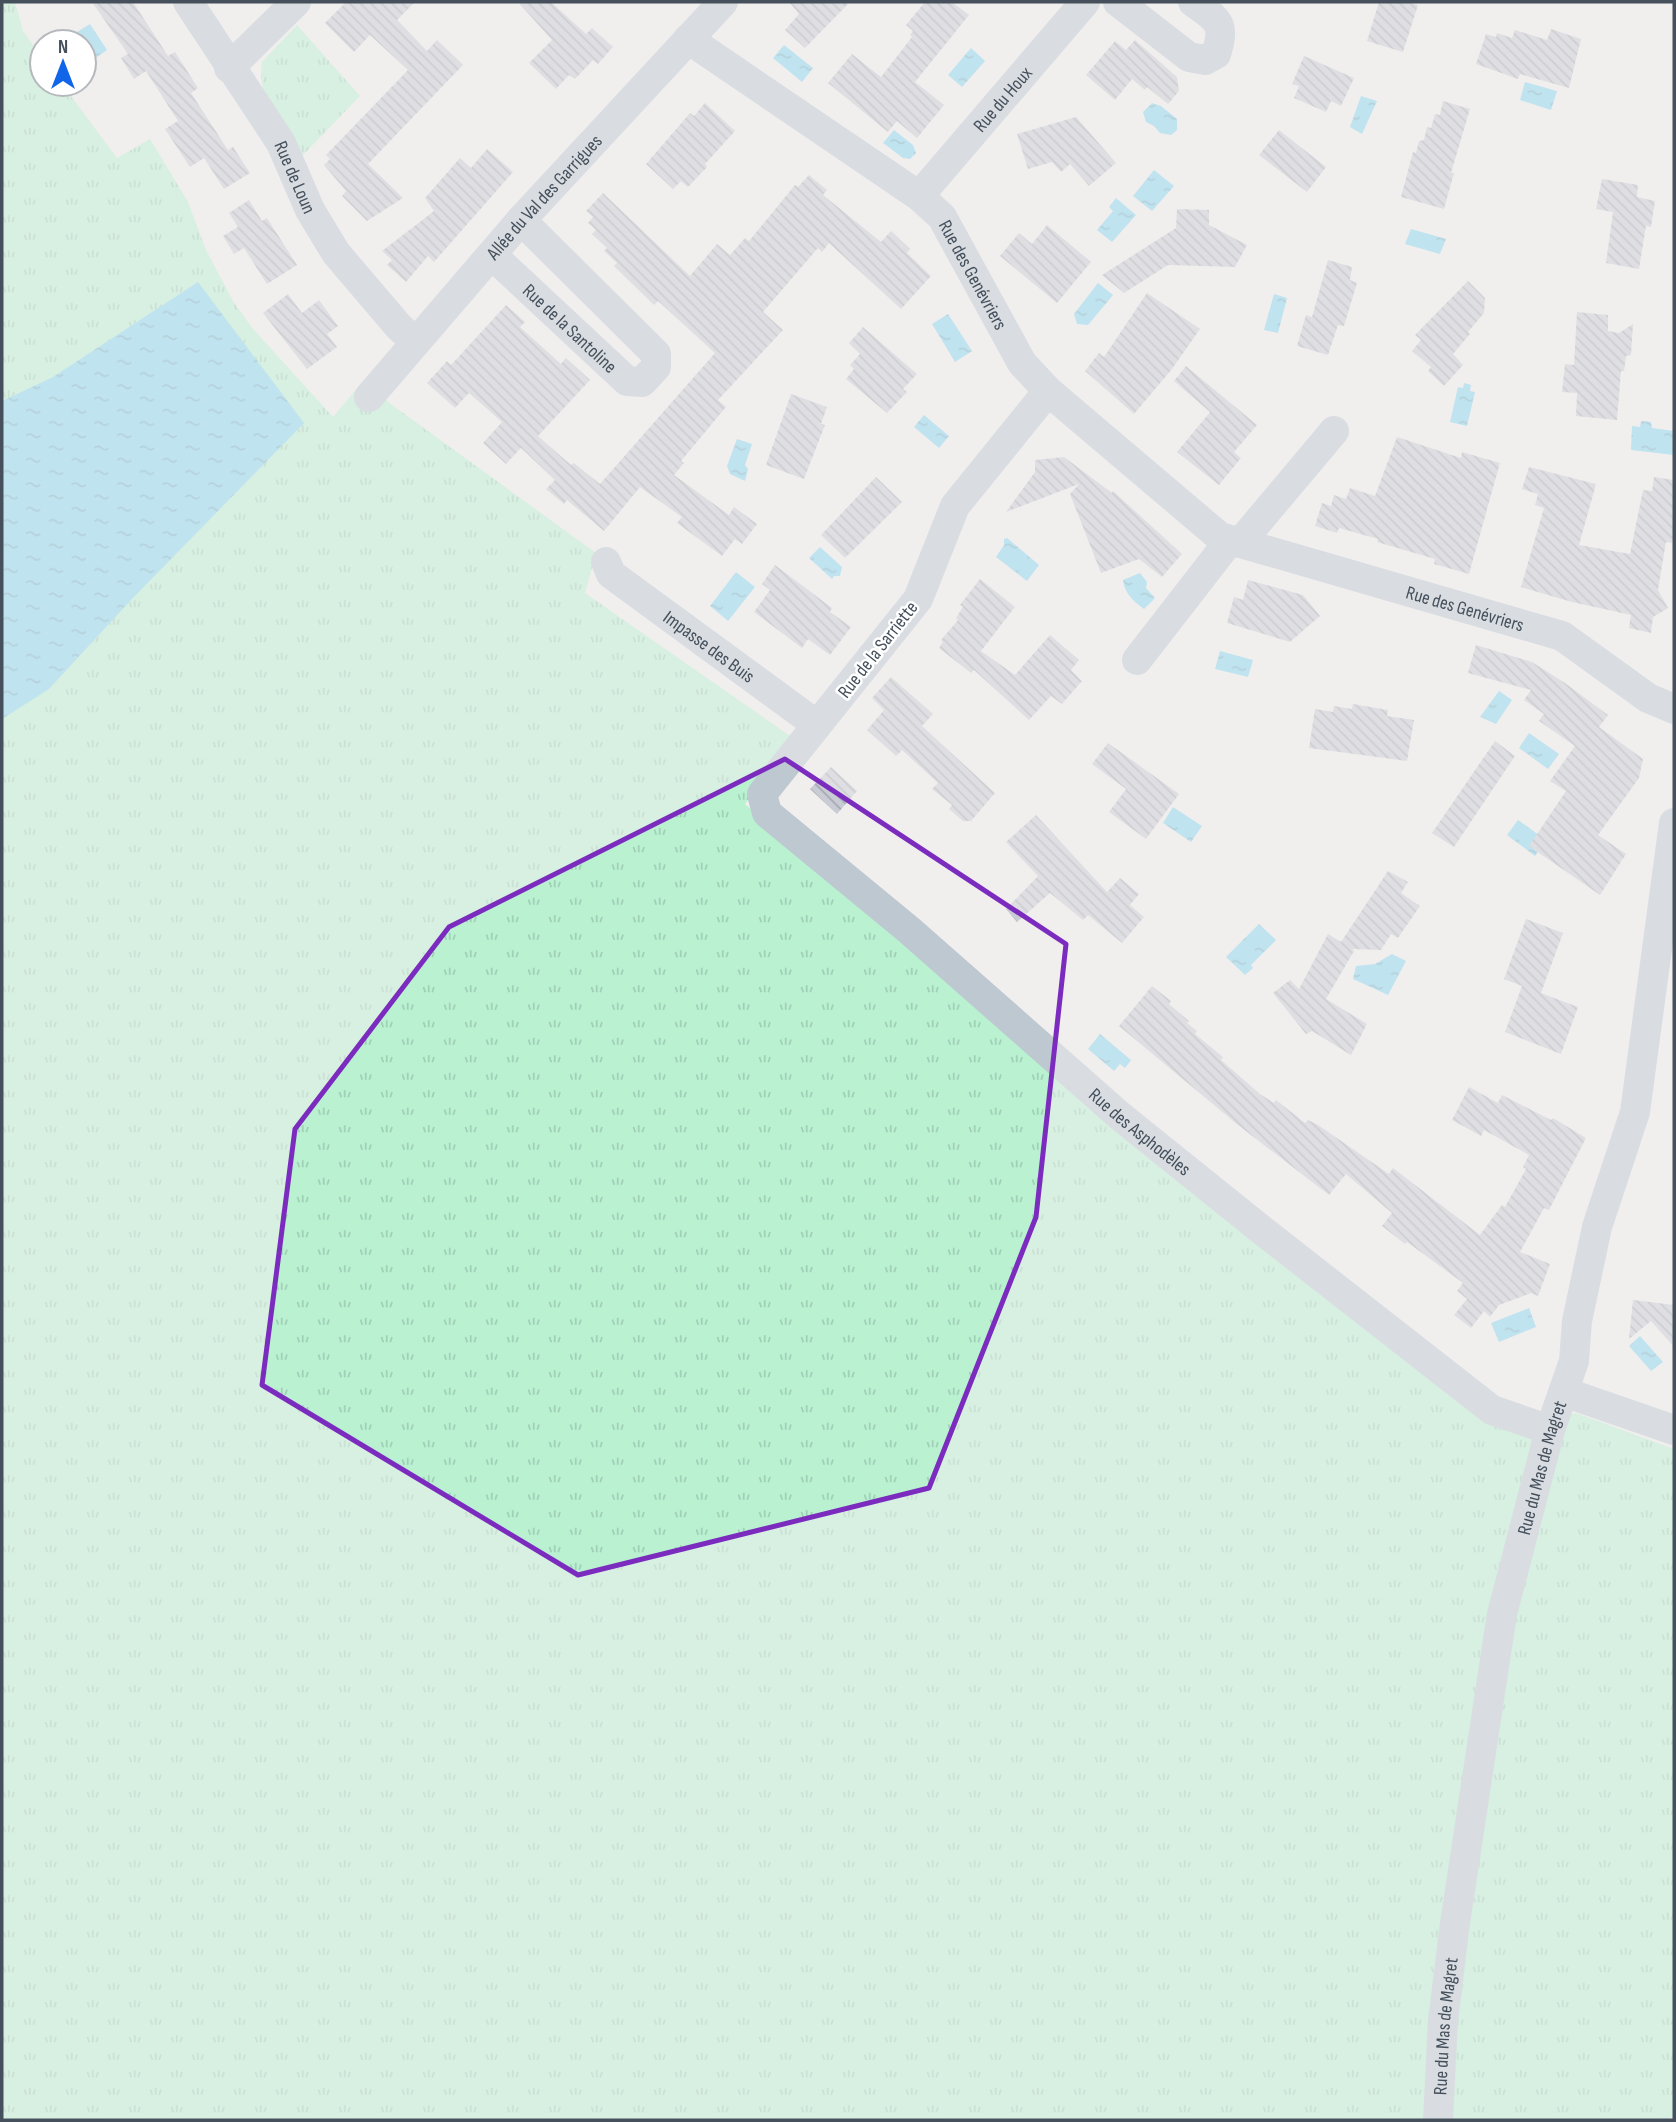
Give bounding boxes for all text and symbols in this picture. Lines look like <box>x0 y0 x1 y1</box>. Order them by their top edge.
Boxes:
north arrow <box>28 28 98 98</box>
text: N <box>58 36 68 59</box>
street label: Rue du Houx <box>969 62 1038 137</box>
street label: Allée du Val des Garrigues <box>482 130 608 266</box>
street label: Rue de Loun <box>269 138 320 217</box>
street label: Rue des Genévriers <box>933 216 1012 334</box>
street label: Rue de la Santoline <box>517 280 621 379</box>
street label: Rue des Genévriers <box>1403 581 1527 637</box>
street label: Rue de la Sarriette <box>833 597 923 703</box>
street label: Impasse des Buis <box>658 606 759 689</box>
street label: Rue des Asphodèles <box>1083 1084 1195 1181</box>
street label: Rue du Mas de Magret <box>1513 1398 1572 1537</box>
street label: Rue du Mas de Magret <box>1429 1956 1464 2096</box>

